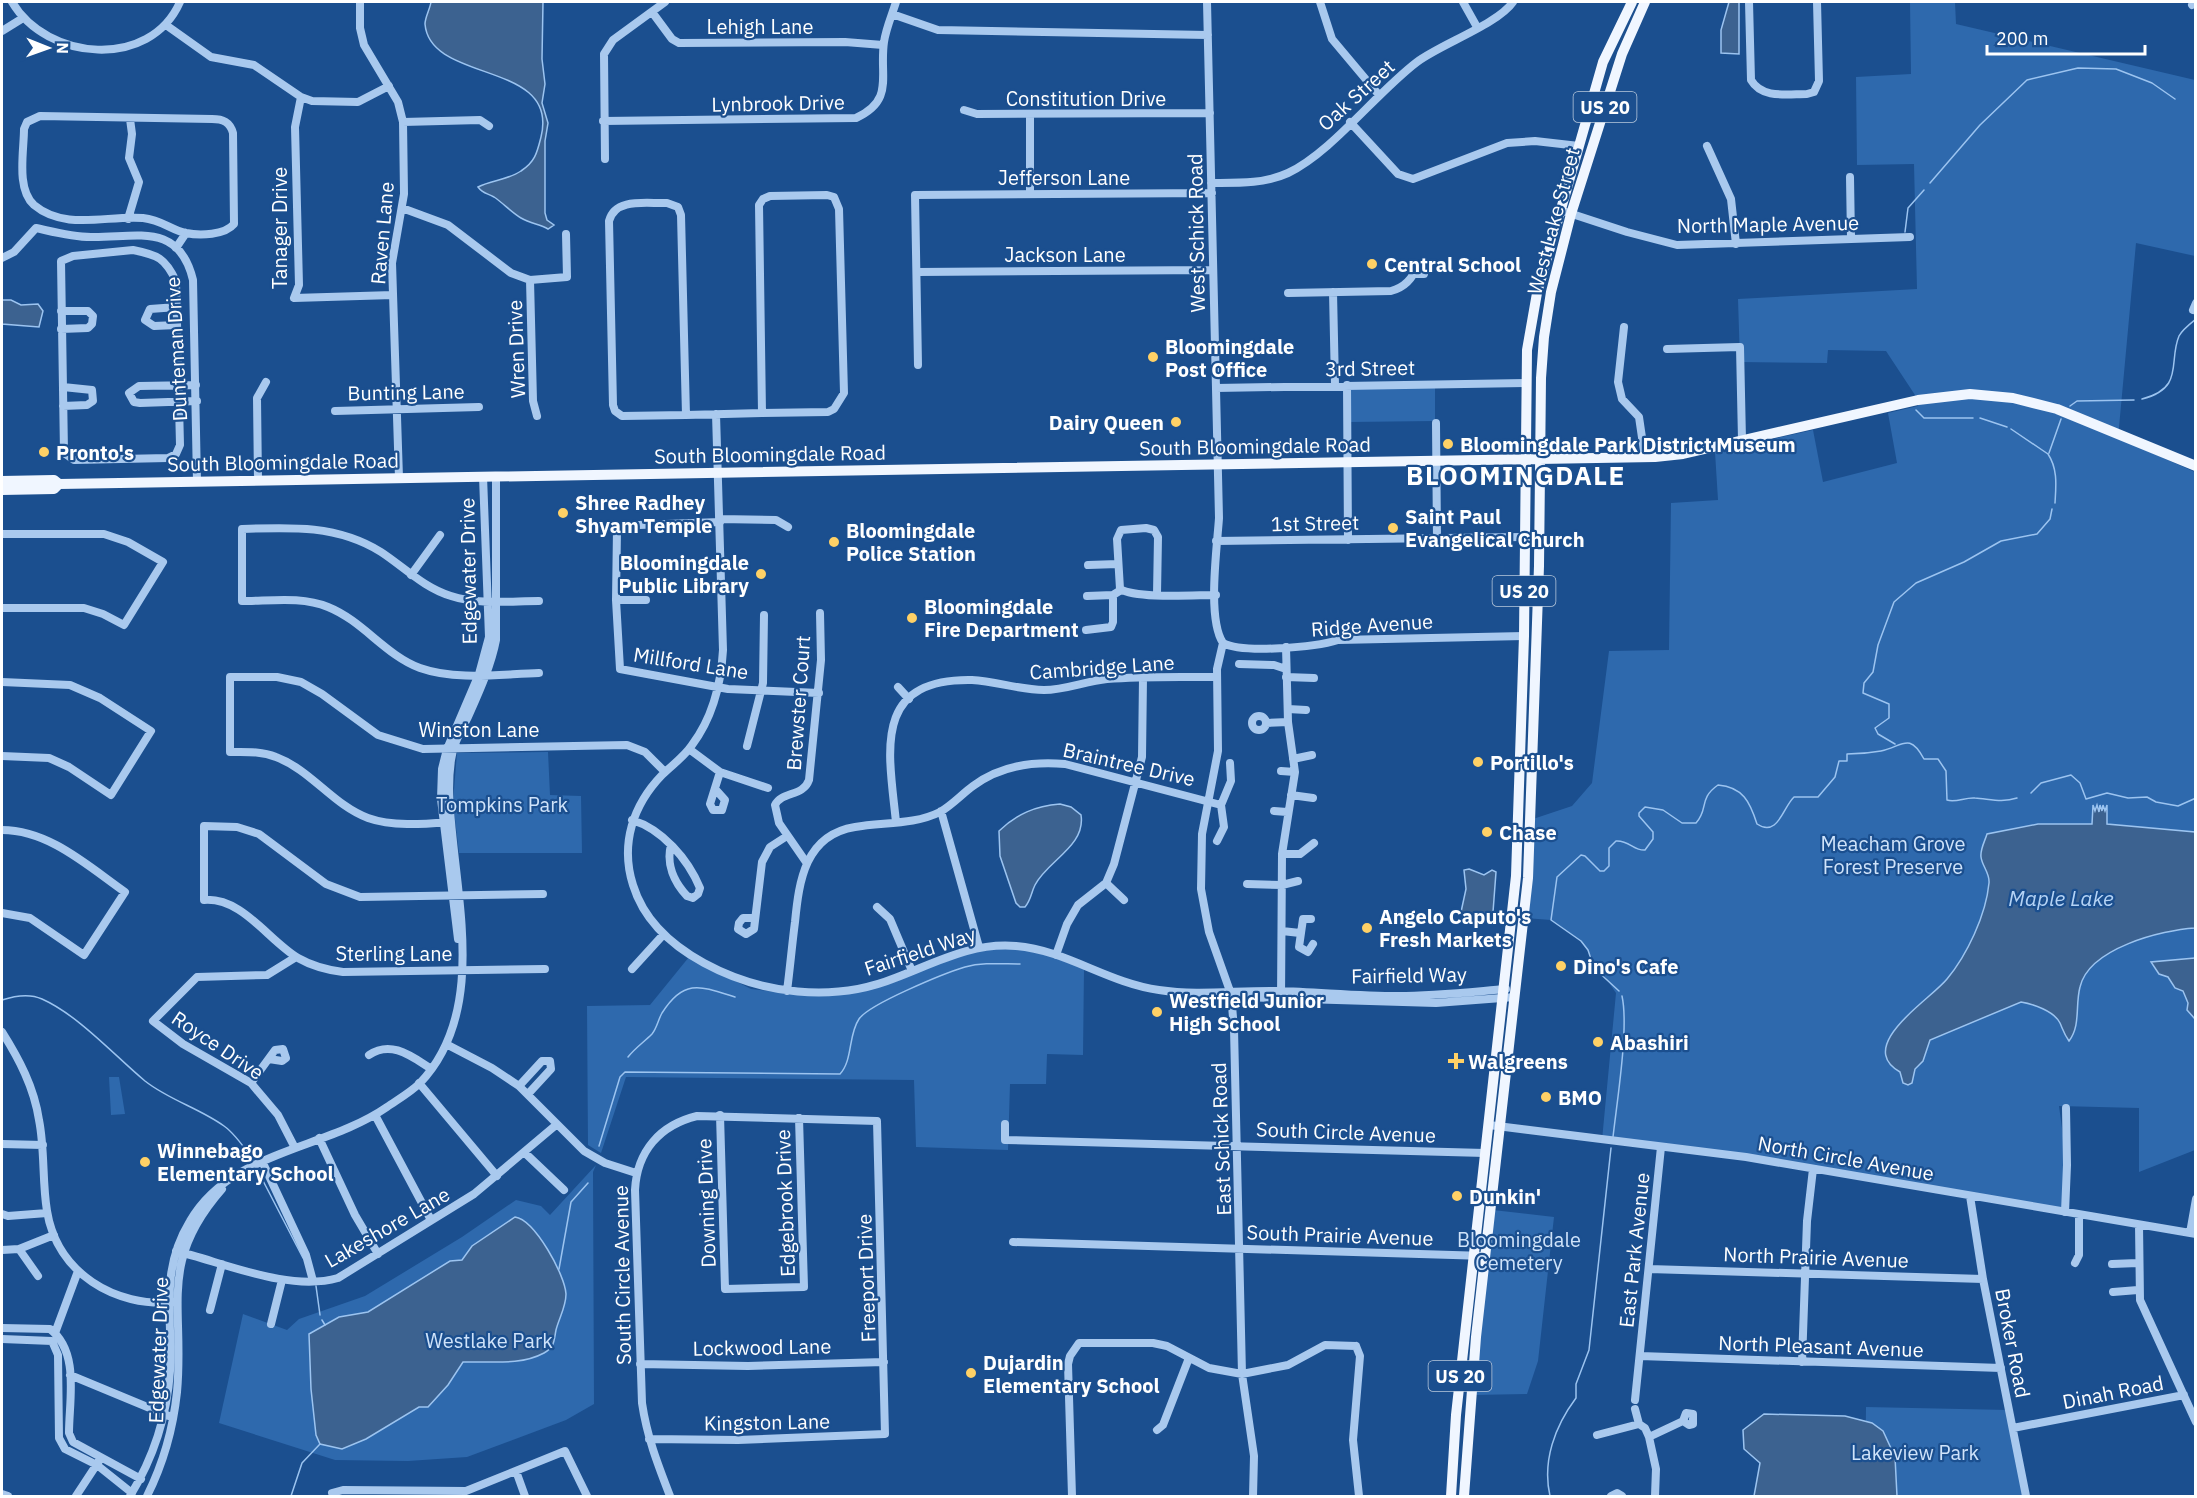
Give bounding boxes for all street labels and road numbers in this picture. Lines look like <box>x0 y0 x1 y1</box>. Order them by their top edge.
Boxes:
street label: Lehigh Lane <box>707 13 813 40</box>
street label: Oak Street <box>1312 53 1400 137</box>
street label: Constitution Drive <box>1006 85 1166 112</box>
street label: Lynbrook Drive <box>711 88 845 118</box>
road number: US 20 <box>1574 92 1636 122</box>
street label: West Lake Street <box>1520 144 1586 298</box>
street label: West Schick Road <box>1181 153 1211 313</box>
street label: Jefferson Lane <box>998 164 1130 191</box>
street label: Tanager Drive <box>266 167 293 289</box>
street label: Raven Lane <box>364 181 400 285</box>
street label: North Maple Avenue <box>1677 209 1859 239</box>
street label: Jackson Lane <box>1004 241 1126 268</box>
street label: Dunteman Drive <box>159 276 193 422</box>
street label: Wren Drive <box>501 299 531 399</box>
street label: 3rd Street <box>1325 354 1415 382</box>
street label: Bunting Lane <box>347 377 465 407</box>
street label: South Bloomingdale Road <box>1139 430 1371 462</box>
street label: South Bloomingdale Road <box>654 438 886 470</box>
street label: South Bloomingdale Road <box>167 446 399 478</box>
street label: Edgewater Drive <box>453 497 483 645</box>
street label: 1st Street <box>1271 509 1359 537</box>
road number: US 20 <box>1492 576 1556 606</box>
street label: Ridge Avenue <box>1310 607 1434 643</box>
street label: Brewster Court <box>780 634 816 772</box>
street label: Millford Lane <box>632 641 751 685</box>
street label: Cambridge Lane <box>1029 648 1175 686</box>
street label: Winston Lane <box>418 716 540 743</box>
street label: Braintree Drive <box>1060 736 1198 792</box>
street label: Fairfield Way <box>861 920 979 982</box>
street label: Sterling Lane <box>336 940 453 967</box>
street label: Fairfield Way <box>1351 960 1467 990</box>
street label: Royce Drive <box>167 1004 269 1086</box>
street label: East Schick Road <box>1205 1062 1237 1216</box>
street label: South Circle Avenue <box>1256 1115 1436 1149</box>
street label: Edgebrook Drive <box>769 1129 801 1277</box>
street label: North Circle Avenue <box>1756 1129 1936 1187</box>
street label: Downing Drive <box>690 1138 722 1268</box>
street label: East Park Avenue <box>1612 1171 1656 1329</box>
street label: Lakeshore Lane <box>320 1180 454 1274</box>
street label: South Circle Avenue <box>607 1185 637 1365</box>
street label: Freeport Drive <box>850 1213 882 1343</box>
street label: South Prairie Avenue <box>1246 1218 1434 1252</box>
street label: North Prairie Avenue <box>1723 1240 1909 1274</box>
street label: Edgewater Drive <box>142 1276 174 1424</box>
street label: Broker Road <box>1989 1286 2037 1400</box>
street label: North Pleasant Avenue <box>1718 1329 1924 1363</box>
street label: Lockwood Lane <box>692 1332 832 1362</box>
road number: US 20 <box>1428 1361 1492 1391</box>
street label: Dinah Road <box>2060 1369 2166 1415</box>
street label: Kingston Lane <box>704 1407 830 1437</box>

